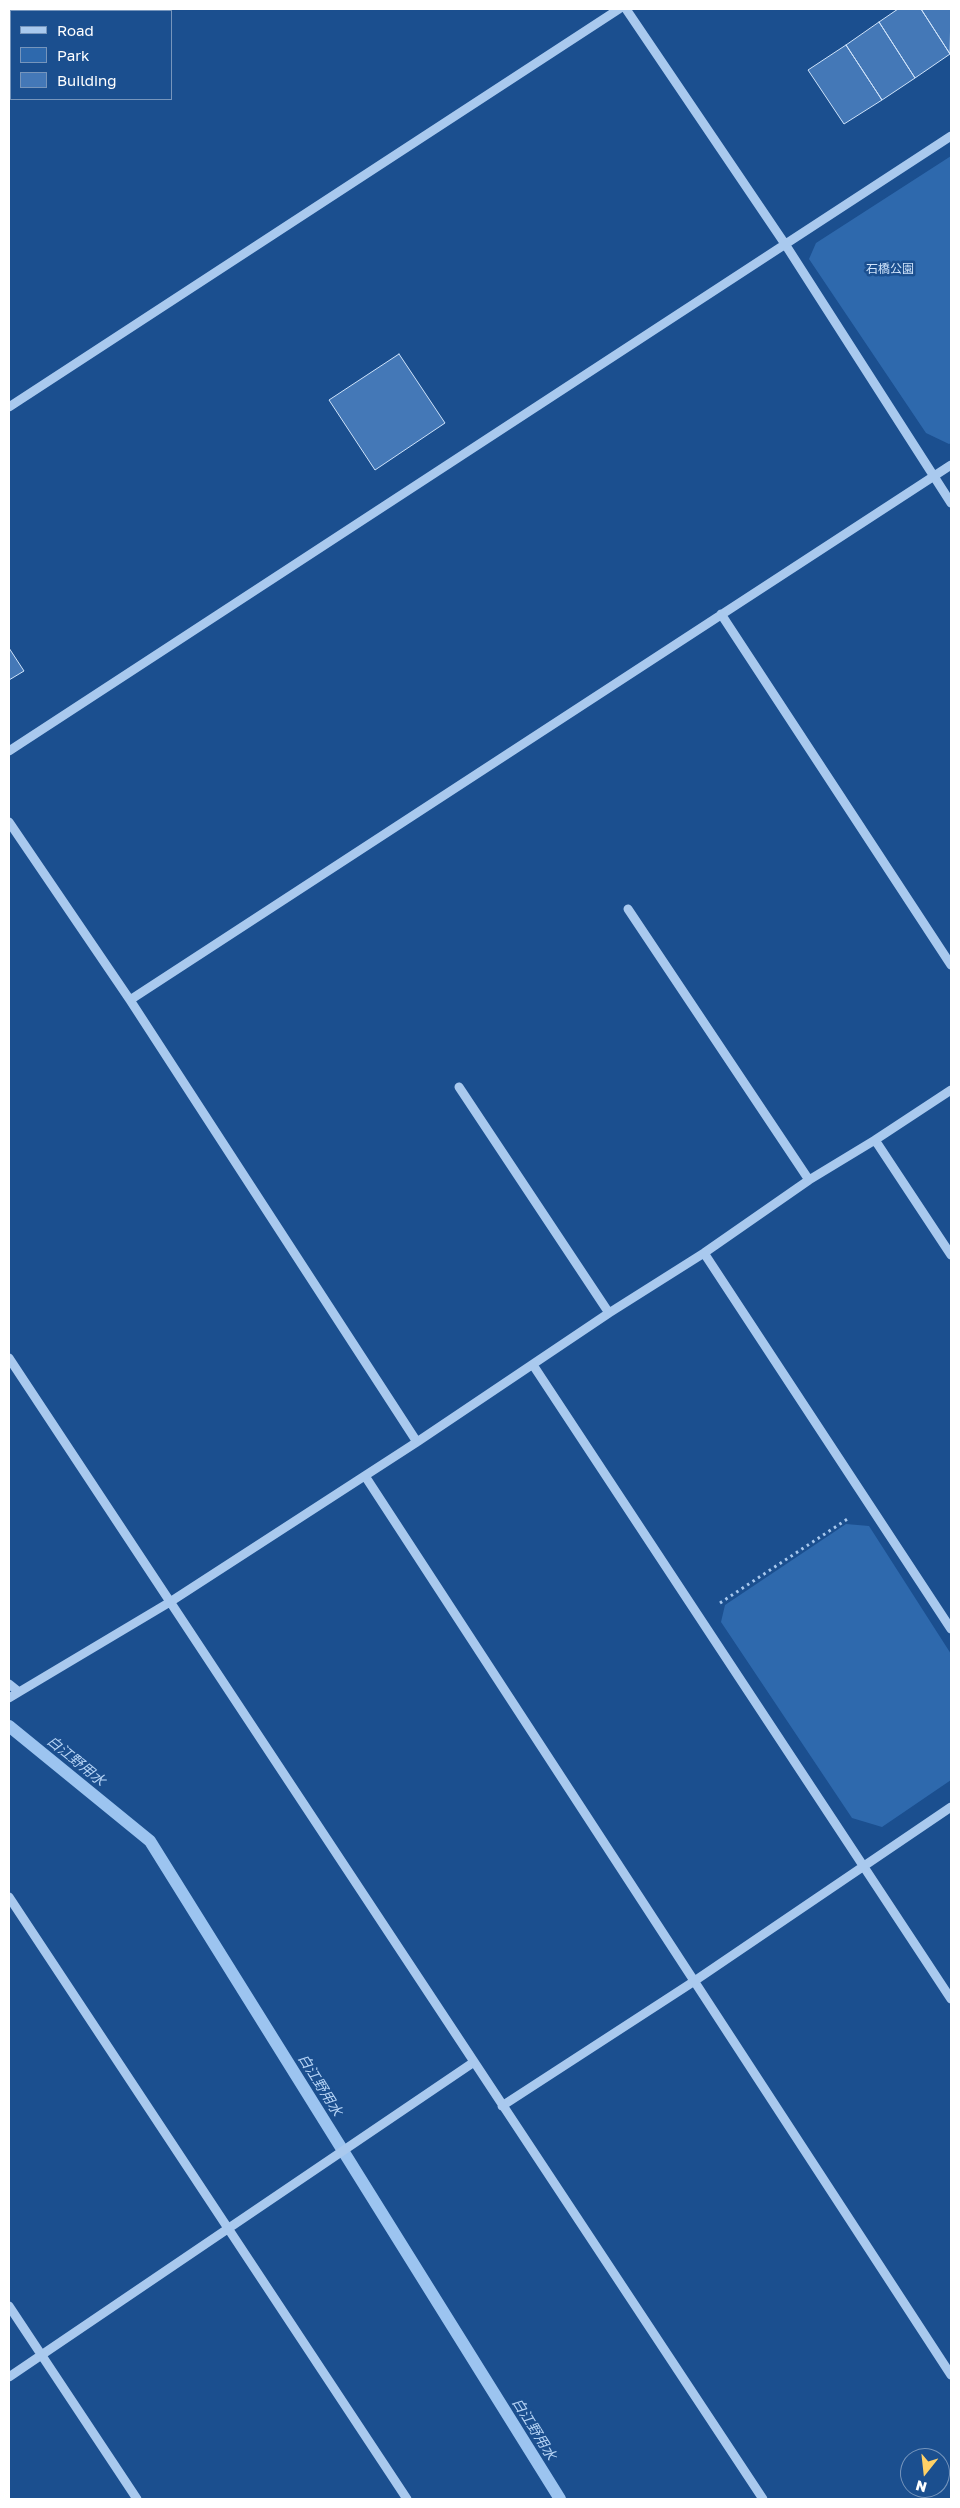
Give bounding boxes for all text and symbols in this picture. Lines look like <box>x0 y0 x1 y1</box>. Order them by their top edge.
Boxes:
legend <box>10 10 172 100</box>
text: Road <box>57 21 94 39</box>
text: Park <box>57 46 89 64</box>
text: Building <box>57 71 117 89</box>
park label: 石橋公園 <box>866 262 914 276</box>
water label: 白江野用水 <box>44 1732 108 1790</box>
water label: 白江野用水 <box>294 2051 346 2119</box>
water label: 白江野用水 <box>508 2395 560 2463</box>
north arrow <box>900 2448 950 2498</box>
text: N <box>914 2477 928 2497</box>

